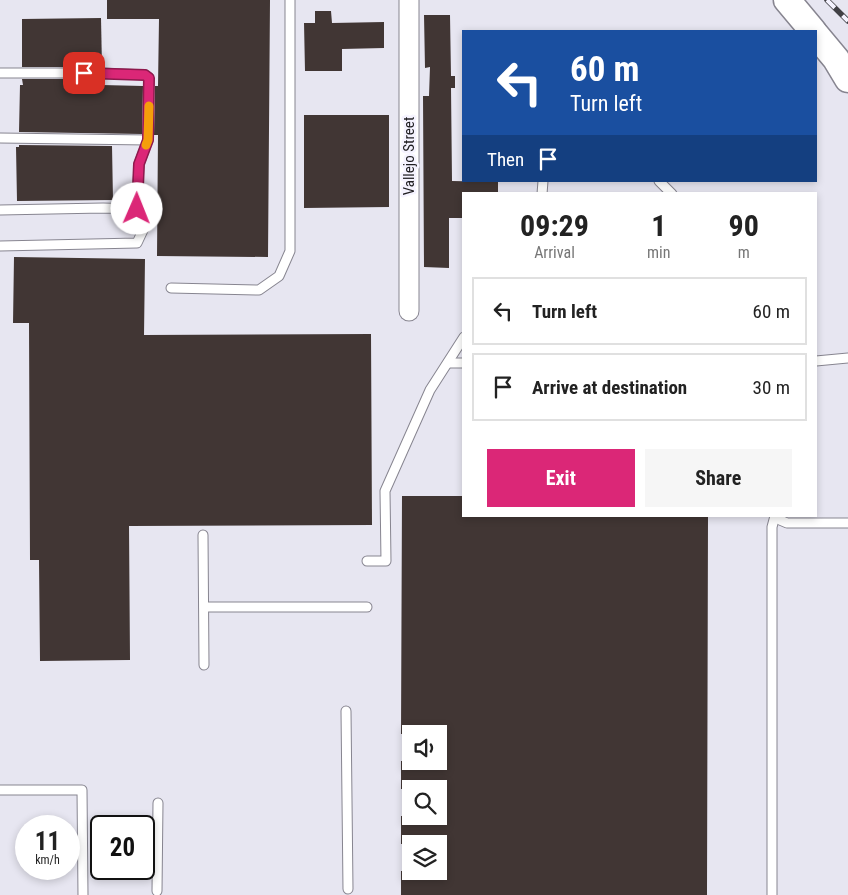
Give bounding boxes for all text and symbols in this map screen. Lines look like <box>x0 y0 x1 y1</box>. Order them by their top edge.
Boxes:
text: 60 m <box>570 49 639 90</box>
icon: left <box>487 50 552 115</box>
pin <box>63 52 105 94</box>
icon: arrive <box>70 59 98 87</box>
text: Turn left <box>570 91 642 116</box>
street label: Vallejo Street <box>400 117 418 195</box>
icon: arrive <box>534 145 562 173</box>
text: Then <box>487 148 524 171</box>
position arrow <box>110 182 162 234</box>
text: 09:29 <box>520 208 589 243</box>
text: 1 <box>651 208 666 243</box>
text: 90 <box>729 208 759 243</box>
text: Arrival <box>534 243 575 262</box>
text: min <box>647 243 670 262</box>
text: m <box>738 243 750 262</box>
icon: left <box>489 297 517 325</box>
text: Turn left <box>532 300 597 323</box>
text: 60 m <box>753 300 790 323</box>
icon: arrive <box>489 373 517 401</box>
text: Arrive at destination <box>532 376 687 399</box>
text: 30 m <box>753 376 790 399</box>
button: Exit <box>487 449 635 507</box>
button: Share <box>645 449 792 507</box>
map controls <box>402 725 447 880</box>
button: sound <box>402 725 447 770</box>
button: search <box>402 780 447 825</box>
speed limit sign: 20 <box>90 815 155 880</box>
text: 11 <box>35 827 60 856</box>
button: layers <box>402 835 447 880</box>
text: km/h <box>35 853 60 867</box>

